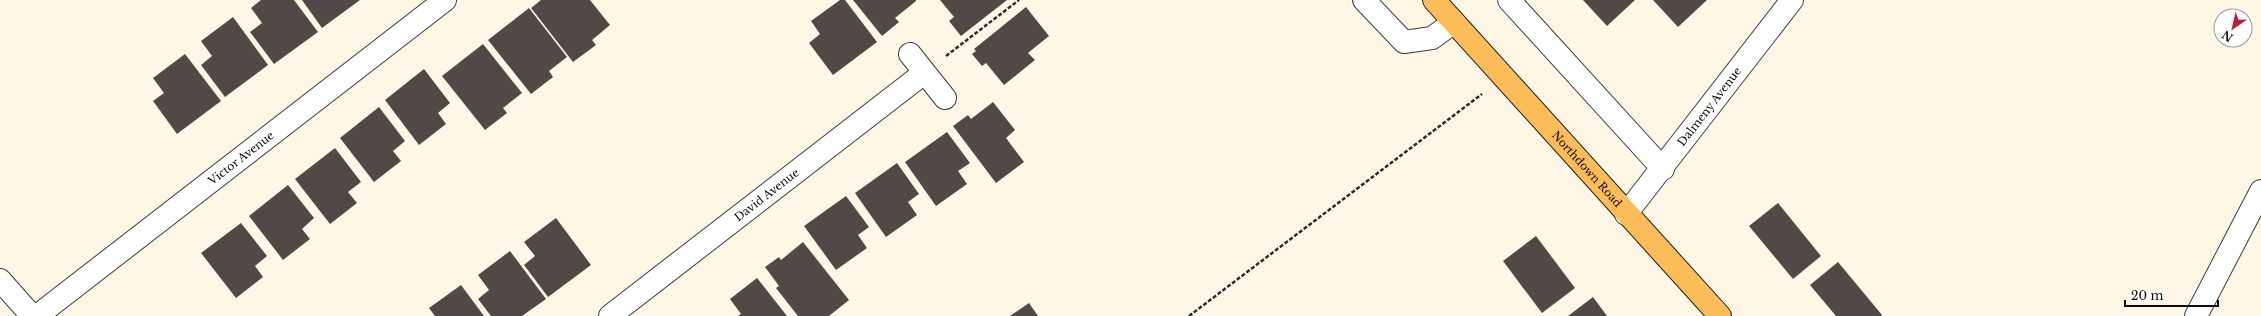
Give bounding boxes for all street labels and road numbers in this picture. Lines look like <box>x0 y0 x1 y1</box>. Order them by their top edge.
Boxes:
street label: Dalmeny Avenue <box>1674 64 1744 149</box>
street label: Victor Avenue <box>205 128 277 188</box>
street label: Northdown Road <box>1549 128 1625 210</box>
street label: David Avenue <box>731 165 802 224</box>

